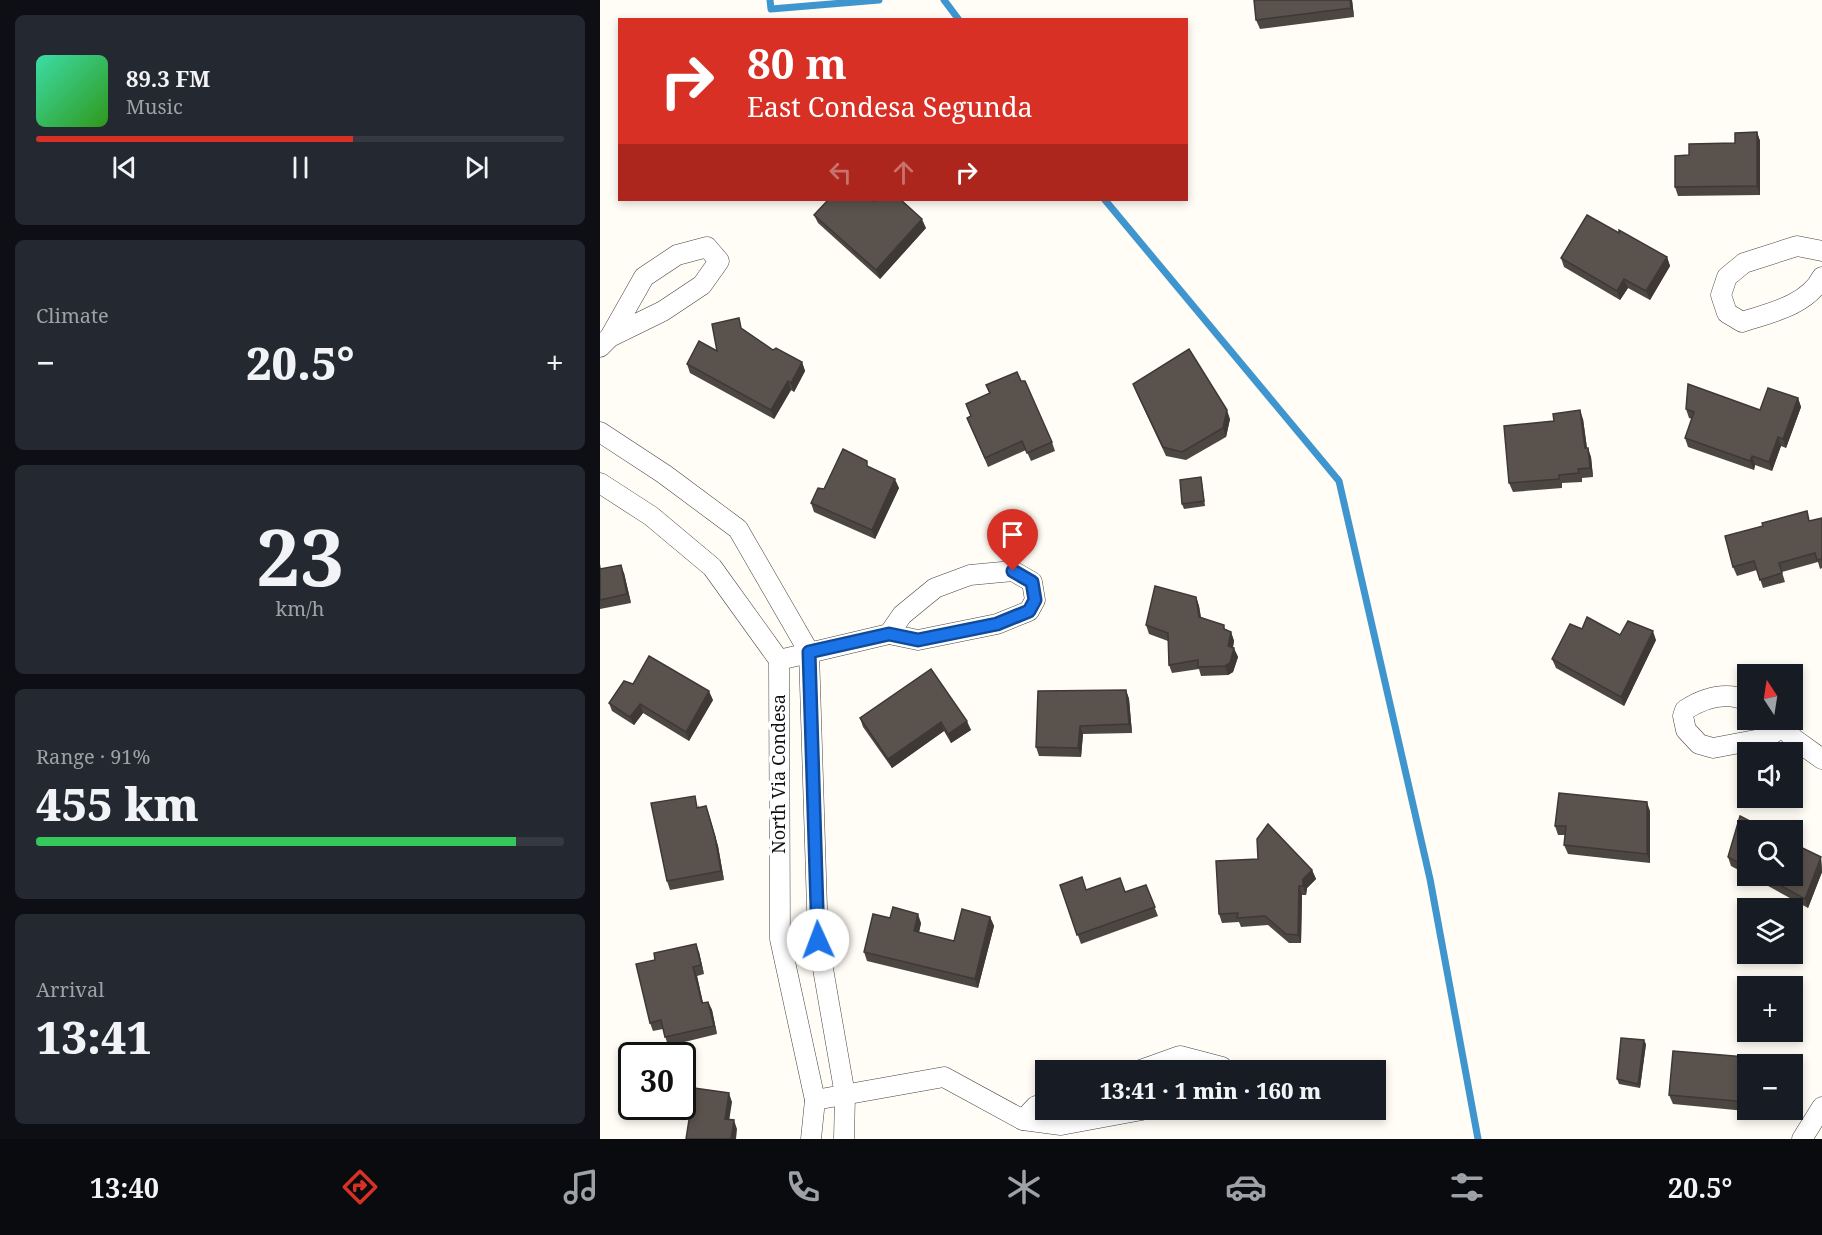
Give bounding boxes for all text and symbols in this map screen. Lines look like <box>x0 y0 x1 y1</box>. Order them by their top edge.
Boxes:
text: 80 m <box>747 34 847 91</box>
icon: right <box>648 42 726 120</box>
text: 89.3 FM <box>126 63 210 93</box>
text: East Condesa Segunda <box>747 88 1033 125</box>
text: Music <box>126 93 183 120</box>
icon: previous <box>108 151 141 184</box>
icon: pause <box>284 151 317 184</box>
icon: next <box>460 151 493 184</box>
icon: left <box>824 156 857 189</box>
icon: ahead <box>887 156 920 189</box>
icon: right <box>950 156 983 189</box>
text: Climate <box>36 302 109 329</box>
text: 20.5° <box>246 332 355 393</box>
text: − <box>36 340 55 385</box>
text: + <box>546 340 564 385</box>
text: 23 <box>256 503 344 609</box>
pin <box>987 509 1038 571</box>
icon: arrive <box>996 518 1029 551</box>
text: km/h <box>275 595 325 622</box>
north arrow <box>1737 664 1803 730</box>
map controls <box>1737 664 1803 1120</box>
street label: North Via Condesa <box>766 694 790 854</box>
button: sound <box>1737 742 1803 808</box>
text: Range · 91% <box>36 743 150 770</box>
text: 455 km <box>36 773 199 834</box>
button: search <box>1737 820 1803 886</box>
button: layers <box>1737 898 1803 964</box>
position arrow <box>786 908 850 972</box>
text: Arrival <box>36 976 104 1003</box>
button: + <box>1737 976 1803 1042</box>
text: 13:41 <box>36 1006 152 1067</box>
speed limit sign: 30 <box>618 1042 696 1120</box>
button: − <box>1737 1054 1803 1120</box>
text: 13:41 · 1 min · 160 m <box>1100 1075 1321 1105</box>
icon: directions <box>339 1166 381 1208</box>
icon: music <box>560 1166 602 1208</box>
icon: phone <box>782 1166 824 1208</box>
icon: climate <box>1003 1166 1045 1208</box>
icon: car <box>1225 1166 1267 1208</box>
icon: filters <box>1446 1166 1488 1208</box>
text: 13:40 <box>90 1169 159 1206</box>
text: 20.5° <box>1668 1169 1732 1206</box>

